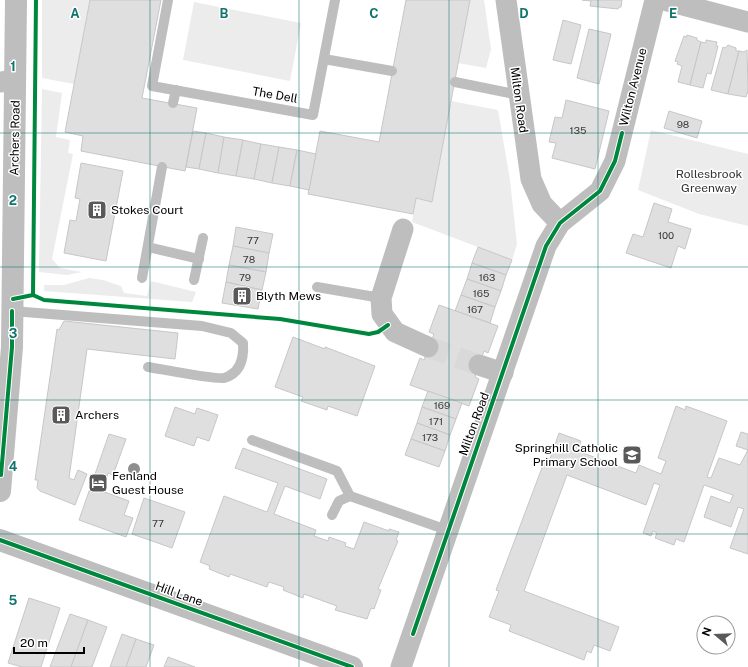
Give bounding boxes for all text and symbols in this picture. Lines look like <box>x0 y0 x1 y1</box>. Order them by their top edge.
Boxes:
text: A <box>70 6 80 21</box>
text: B <box>220 6 229 21</box>
text: C <box>369 6 379 21</box>
text: D <box>519 6 529 21</box>
text: E <box>669 6 677 21</box>
street label: Wilton Avenue <box>617 46 650 128</box>
text: 1 <box>10 59 16 74</box>
street label: Milton Road <box>507 66 531 134</box>
street label: The Dell <box>251 84 299 106</box>
street label: Archers Road <box>7 100 23 176</box>
house number: 98 <box>677 118 689 130</box>
house number: 135 <box>570 124 586 136</box>
park label: Rollesbrook Greenway <box>676 167 742 195</box>
text: 2 <box>9 193 17 208</box>
building icon: Stokes Court <box>86 199 108 221</box>
place label: Stokes Court <box>111 203 184 217</box>
house number: 100 <box>658 229 674 241</box>
house number: 77 <box>247 234 259 246</box>
house number: 78 <box>243 253 255 265</box>
house number: 79 <box>239 271 251 283</box>
house number: 163 <box>479 271 495 283</box>
building icon: Blyth Mews <box>231 285 253 307</box>
house number: 165 <box>473 287 489 299</box>
place label: Blyth Mews <box>256 289 321 303</box>
house number: 167 <box>467 303 483 315</box>
text: 3 <box>9 326 18 341</box>
street label: Milton Road <box>456 390 492 458</box>
house number: 169 <box>434 399 450 411</box>
building icon: Archers <box>50 404 72 426</box>
place label: Archers <box>75 408 119 422</box>
house number: 171 <box>429 415 443 427</box>
house number: 173 <box>422 431 438 443</box>
place label: Springhill Catholic Primary School <box>515 441 618 469</box>
school or university icon: Springhill Catholic Primary School <box>621 444 643 466</box>
text: 4 <box>9 459 18 474</box>
place label: Fenland Guest House <box>112 469 184 497</box>
hotel icon: Fenland Guest House <box>87 472 109 494</box>
house number: 77 <box>152 517 164 529</box>
street label: Hill Lane <box>153 579 205 609</box>
text: 5 <box>9 593 18 608</box>
north arrow <box>696 615 736 655</box>
text: N <box>699 626 714 638</box>
scale bar <box>14 629 84 655</box>
text: 20 m <box>20 636 48 650</box>

